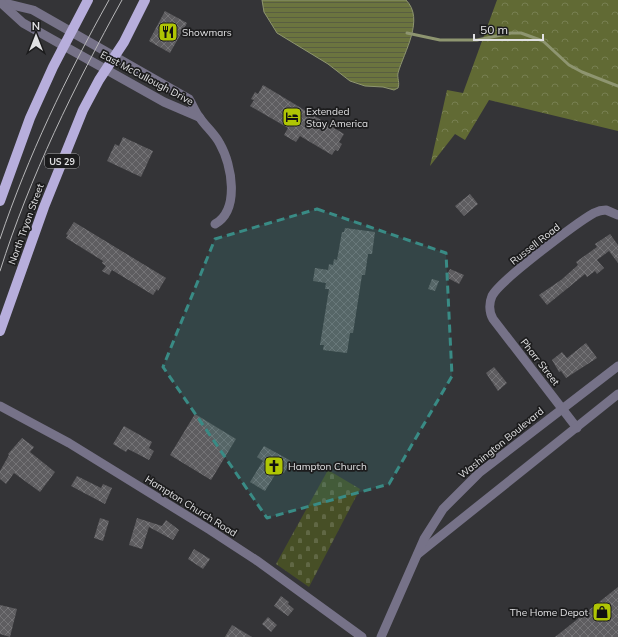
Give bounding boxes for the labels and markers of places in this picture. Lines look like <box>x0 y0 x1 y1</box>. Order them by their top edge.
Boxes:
restaurant icon: Showmars <box>157 21 179 43</box>
place label: Showmars <box>182 26 232 39</box>
place label: Extended Stay America <box>306 105 368 130</box>
hotel icon: Extended Stay America <box>281 106 303 128</box>
church icon: Hampton Church <box>263 455 285 477</box>
place label: Hampton Church <box>288 460 367 473</box>
shop icon: The Home Depot <box>591 601 613 623</box>
place label: The Home Depot <box>510 606 588 619</box>

